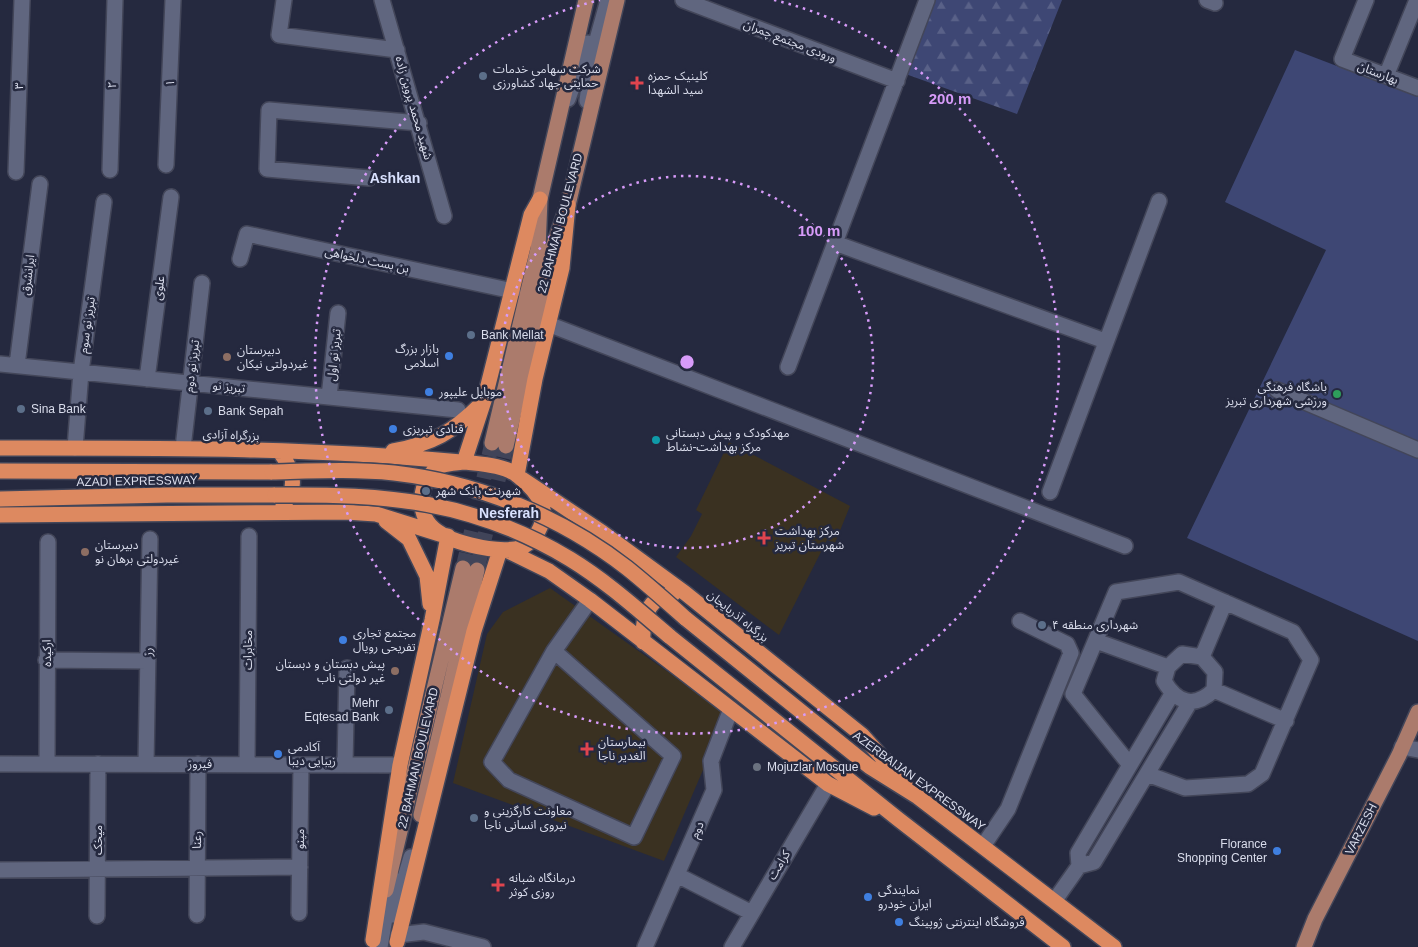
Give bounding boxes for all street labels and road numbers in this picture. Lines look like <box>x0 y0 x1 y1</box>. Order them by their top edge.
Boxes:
street label: ورودی مجتمع چمران <box>741 17 838 67</box>
street label: شهید محمد پروین زاده <box>391 55 436 162</box>
street label: بهارستان <box>1356 59 1400 87</box>
street label: ۱ <box>163 79 177 87</box>
street label: ۲ <box>105 81 119 89</box>
street label: ۳ <box>12 82 26 90</box>
street label: 22 BAHMAN BOULEVARD <box>535 151 586 295</box>
street label: بن بست دلخواهی <box>324 244 410 276</box>
street label: ایرانشرق <box>19 254 38 296</box>
street label: علوی <box>150 275 168 301</box>
street label: تبریز نو سوم <box>76 295 100 354</box>
street label: تبریز نو اول <box>324 328 344 382</box>
street label: تبریز نو دوم <box>182 338 204 393</box>
street label: تبریز نو <box>212 378 246 396</box>
street label: بزرگراه آزادی <box>202 427 260 443</box>
street label: AZADI EXPRESSWAY <box>76 473 198 489</box>
street label: بزرگراه آذربایجان <box>705 587 771 645</box>
street label: مخابرات <box>241 630 255 670</box>
street label: ارکیده <box>40 639 54 667</box>
street label: رز <box>141 647 155 658</box>
street label: 22 BAHMAN BOULEVARD <box>395 686 441 830</box>
street label: AZERBAIJAN EXPRESSWAY <box>850 728 988 834</box>
street label: فیروز <box>187 757 212 771</box>
street label: VARZESH <box>1342 801 1380 857</box>
street label: دوم <box>687 819 709 841</box>
street label: میخک <box>91 825 105 855</box>
street label: مینو <box>293 829 307 849</box>
street label: رعنا <box>190 831 204 849</box>
street label: کرامت <box>765 847 794 882</box>

